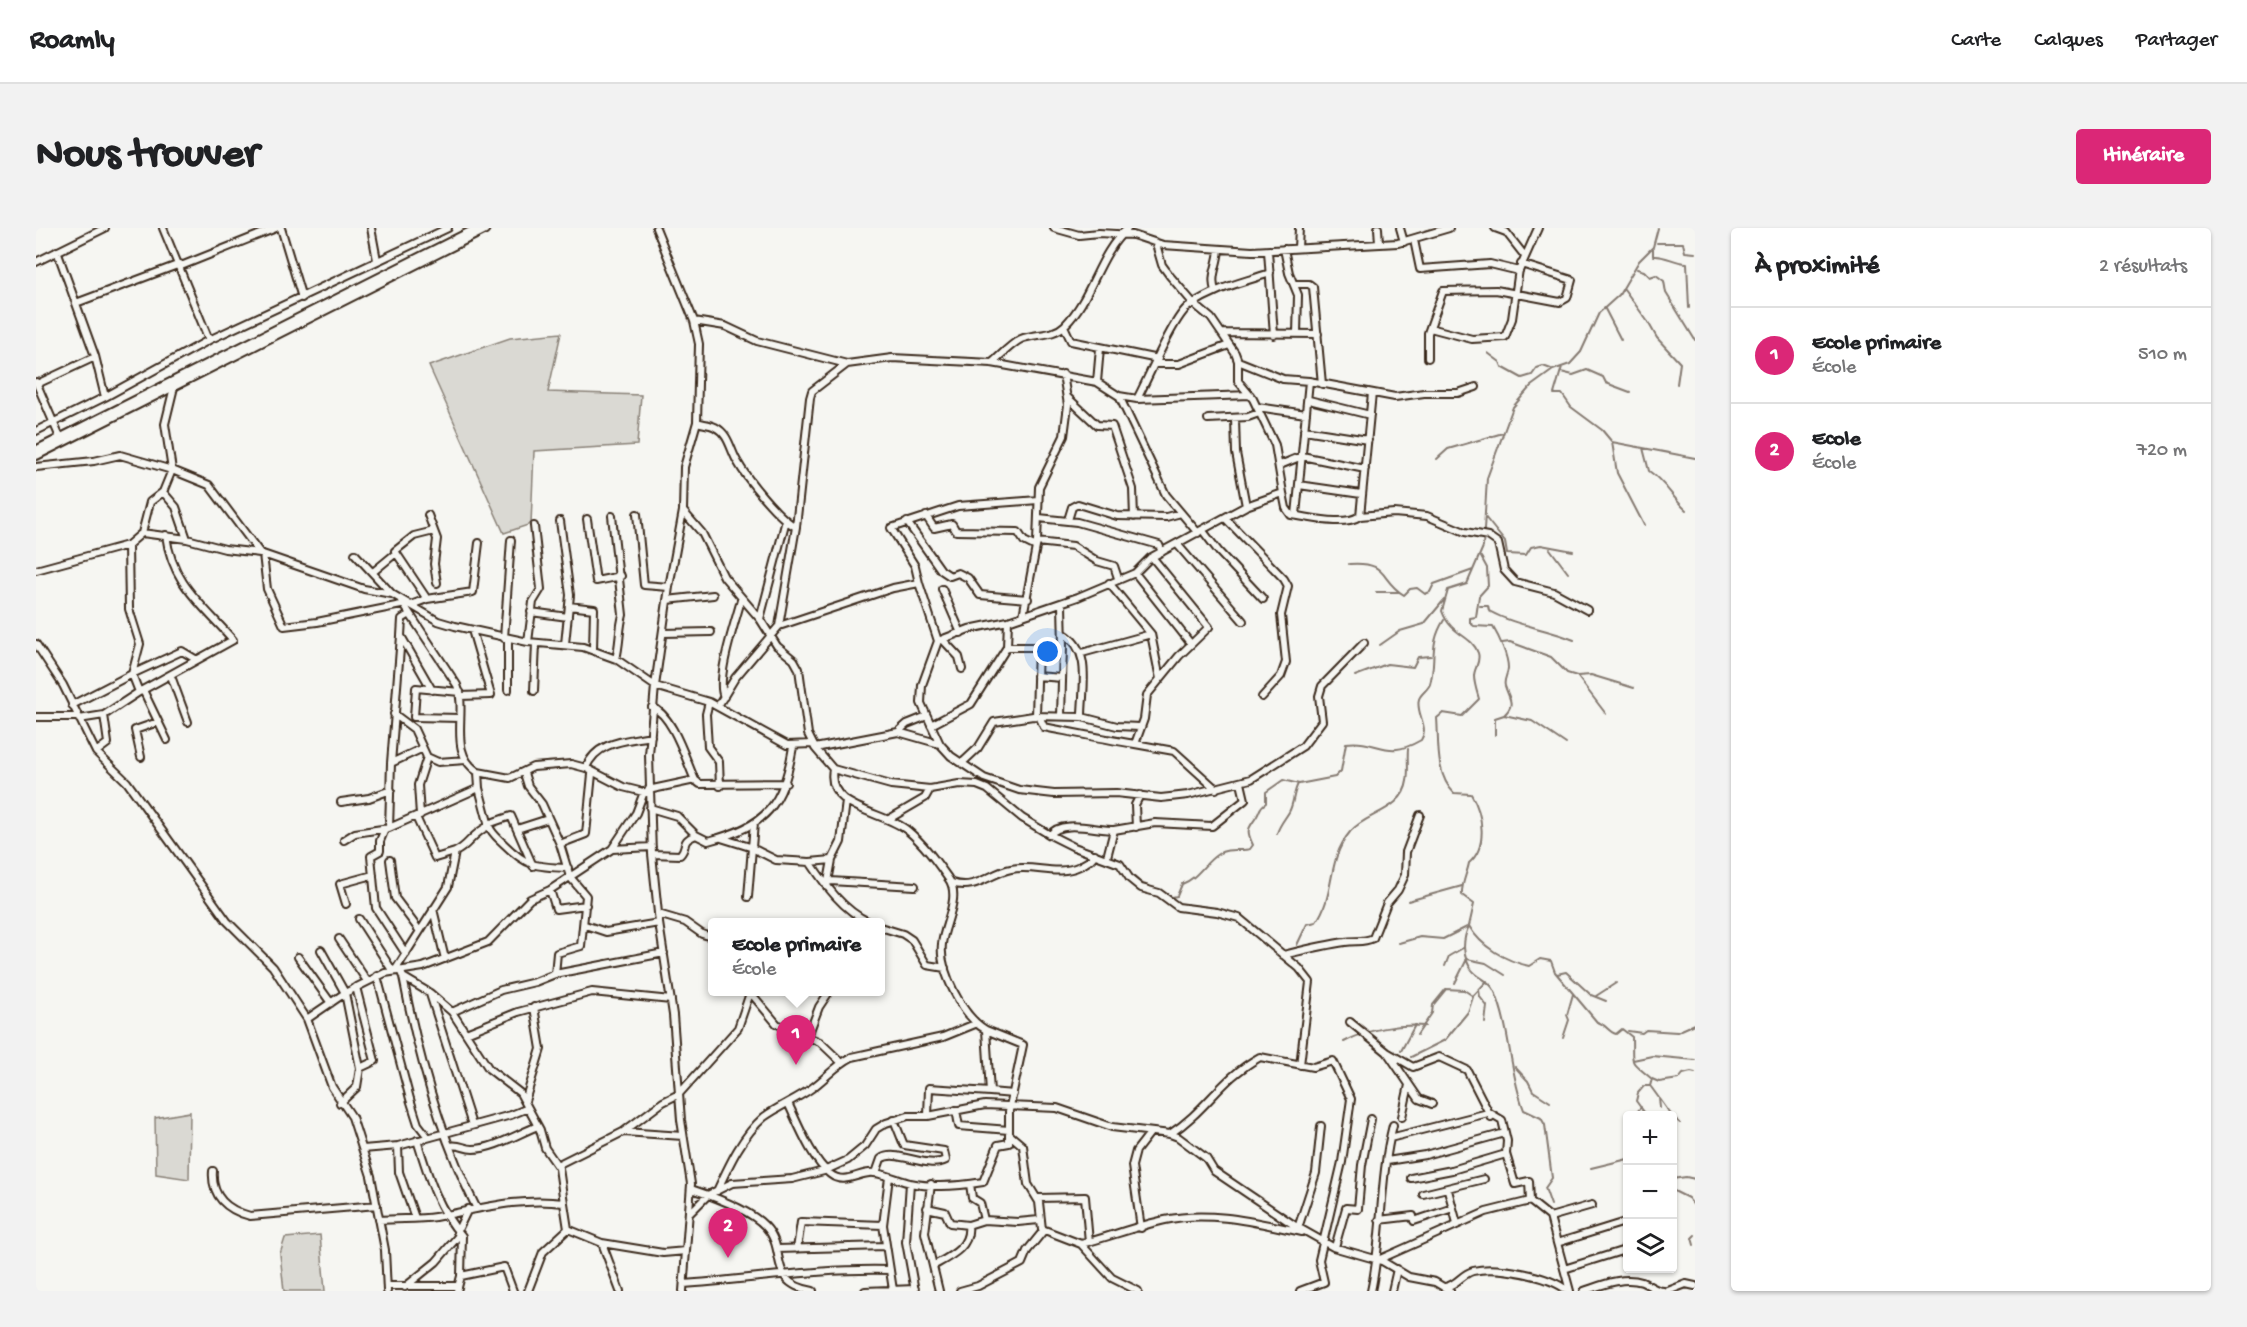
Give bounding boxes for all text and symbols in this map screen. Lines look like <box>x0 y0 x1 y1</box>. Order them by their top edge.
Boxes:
text: Roamly <box>30 25 115 58</box>
text: Carte <box>1951 29 2001 54</box>
text: Calques <box>2034 29 2103 54</box>
text: Partager <box>2136 29 2217 54</box>
button: Itinéraire <box>2076 129 2211 184</box>
text: Nous trouver <box>36 132 259 181</box>
text: À proximité <box>1755 252 1879 283</box>
text: 2 résultats <box>2099 256 2187 279</box>
text: Ecole primaire <box>1812 331 1941 357</box>
text: 1 <box>1770 344 1779 367</box>
text: 510 m <box>2138 344 2187 367</box>
text: École <box>1812 357 1856 380</box>
text: Ecole <box>1812 427 1861 453</box>
text: 2 <box>1770 440 1779 463</box>
text: 720 m <box>2137 440 2187 463</box>
text: École <box>1812 453 1856 476</box>
your location <box>1033 637 1062 666</box>
popup <box>708 918 885 996</box>
text: Ecole primaire <box>732 933 861 959</box>
text: École <box>732 959 776 982</box>
pin: 1 <box>776 1016 816 1065</box>
map controls <box>1623 1111 1677 1273</box>
button: + <box>1623 1111 1677 1165</box>
button: − <box>1623 1165 1677 1219</box>
pin: 2 <box>708 1208 748 1258</box>
button: layers <box>1623 1219 1677 1273</box>

